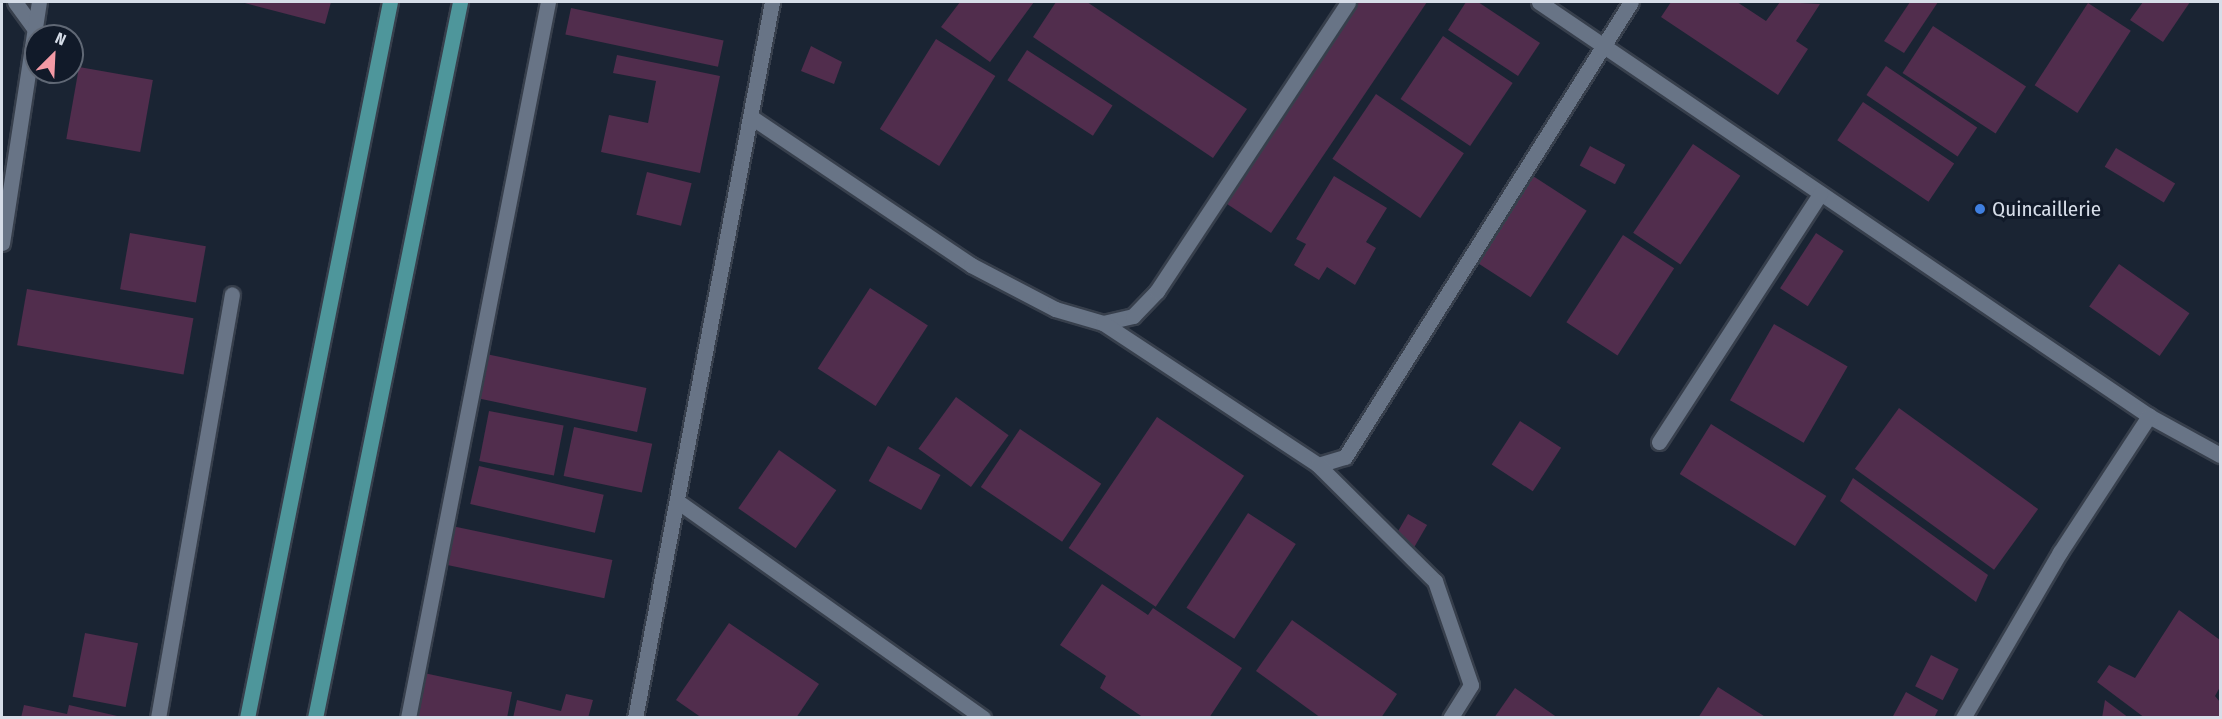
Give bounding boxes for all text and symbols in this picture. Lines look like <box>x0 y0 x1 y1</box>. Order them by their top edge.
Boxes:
north arrow <box>24 24 84 84</box>
text: N <box>52 28 69 50</box>
place label: Quincaillerie <box>1992 196 2101 222</box>
marker: Quincaillerie <box>1973 202 1987 216</box>

